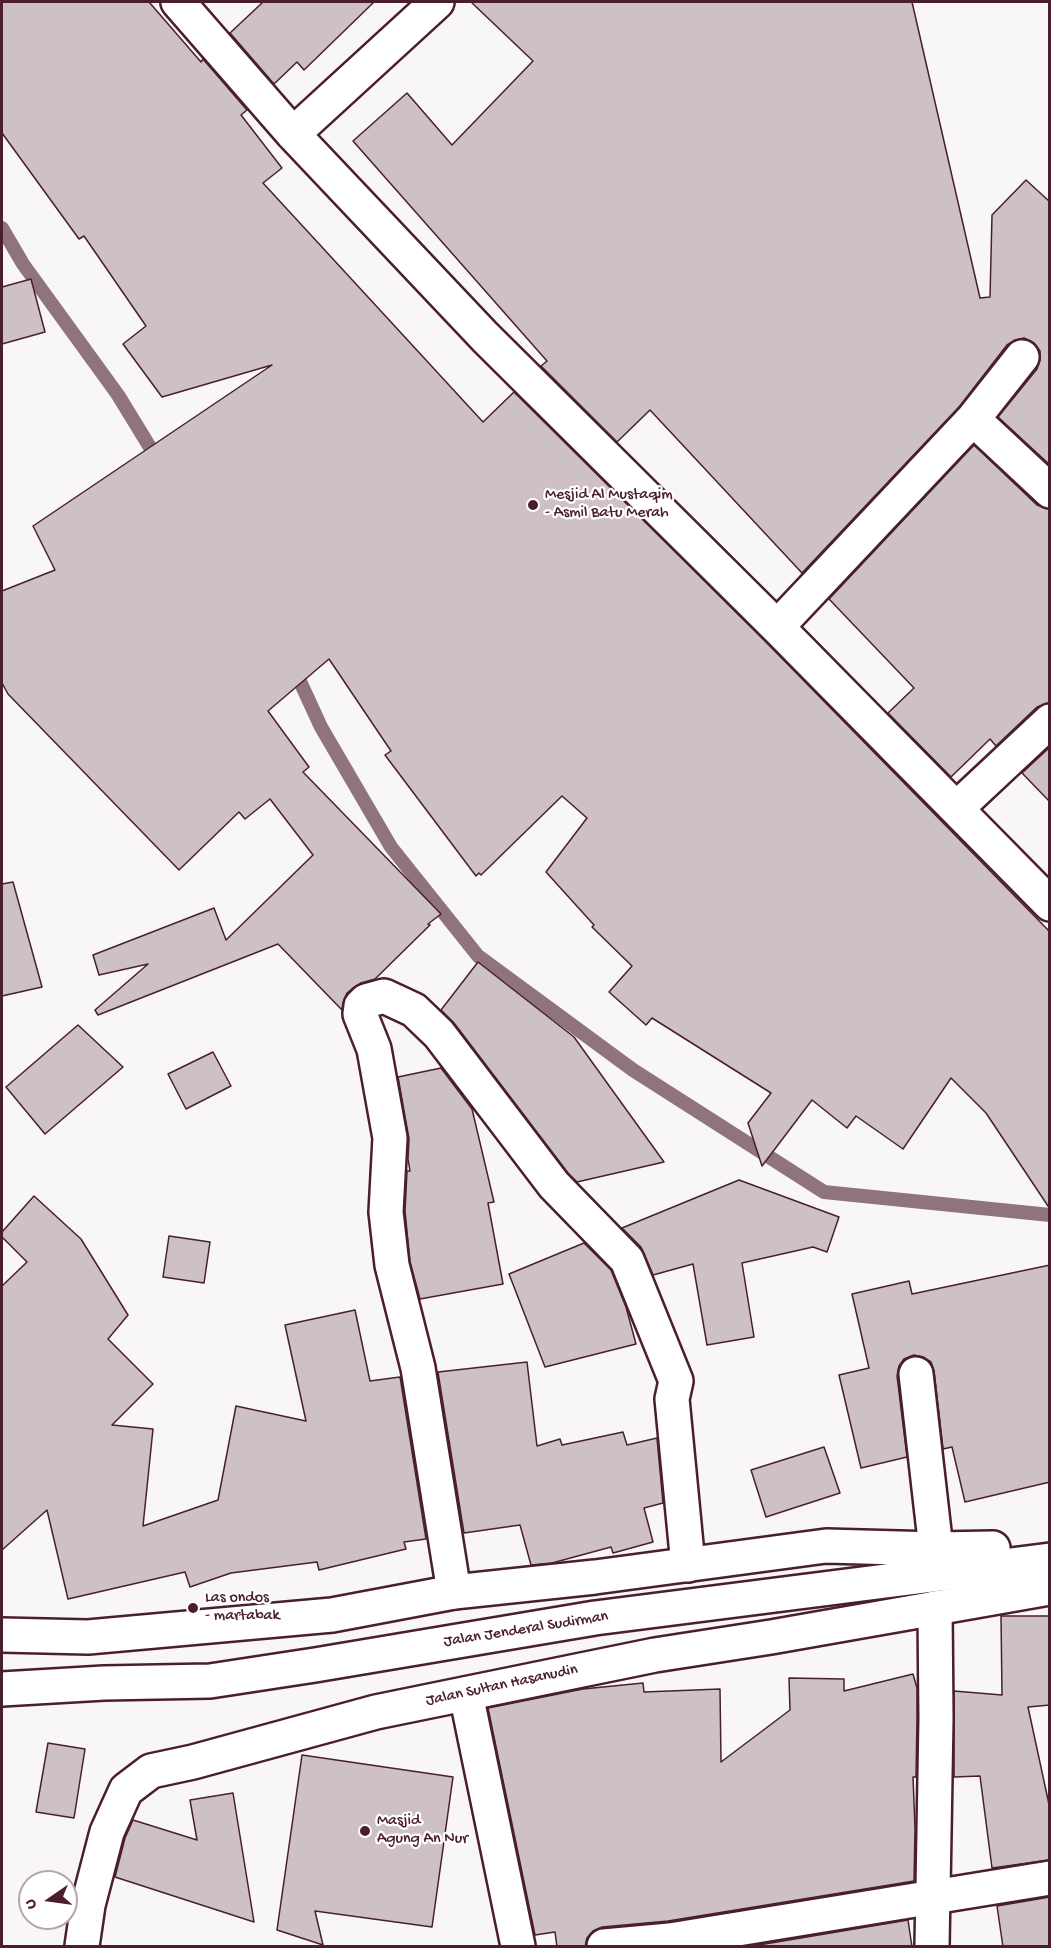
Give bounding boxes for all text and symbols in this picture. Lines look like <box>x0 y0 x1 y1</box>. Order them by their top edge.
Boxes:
place label: Mesjid Al Mustaqim - Asmil Batu Merah <box>545 486 673 524</box>
marker: Mesjid Al Mustaqim - Asmil Batu Merah <box>526 498 540 512</box>
place label: Las ondos - martabak <box>205 1589 280 1627</box>
marker: Las ondos - martabak <box>186 1601 200 1615</box>
street label: Jalan Jenderal Sudirman <box>442 1608 610 1652</box>
street label: Jalan Sultan Hasanudin <box>424 1661 580 1711</box>
place label: Masjid Agung An Nur <box>377 1812 468 1850</box>
marker: Masjid Agung An Nur <box>358 1824 372 1838</box>
north arrow <box>18 1870 78 1930</box>
text: U <box>22 1897 42 1910</box>

